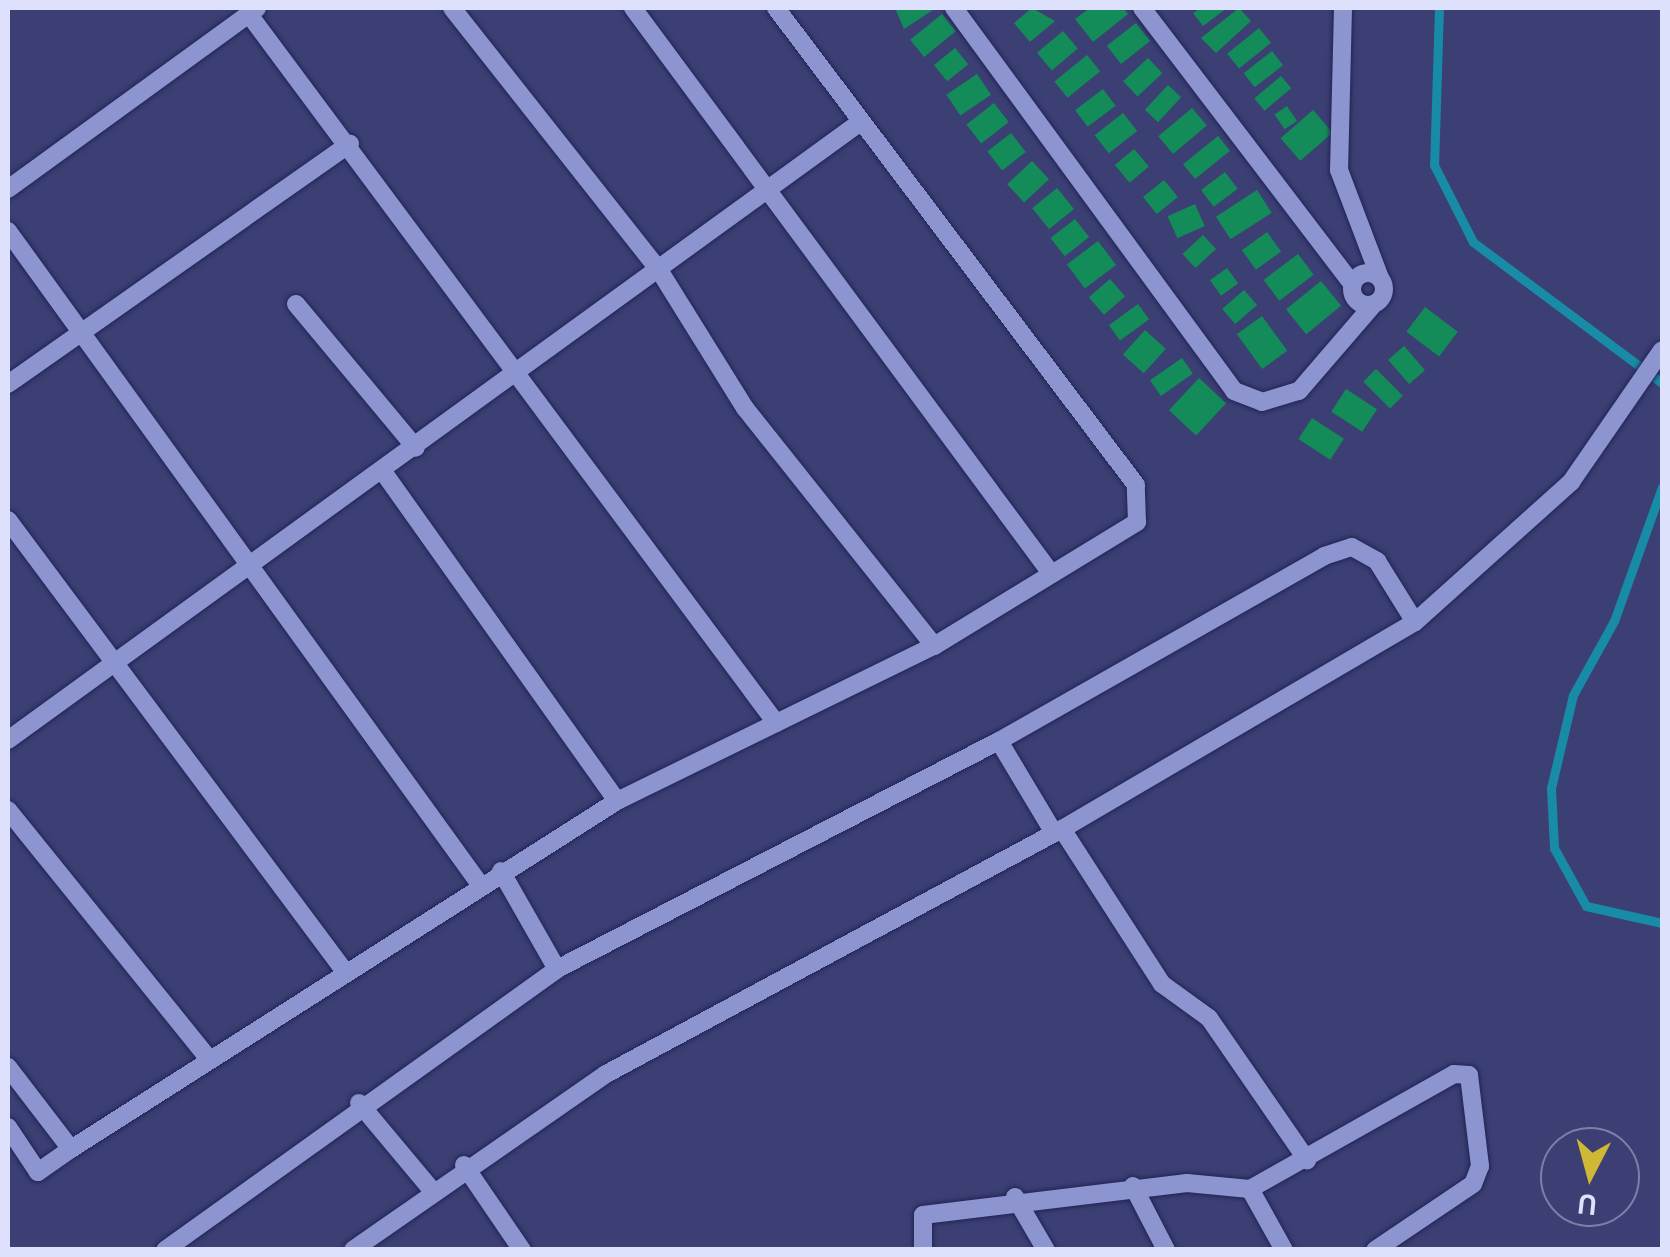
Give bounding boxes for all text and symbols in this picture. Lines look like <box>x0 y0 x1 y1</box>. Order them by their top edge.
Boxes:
north arrow <box>1540 1127 1640 1227</box>
text: U <box>1576 1189 1598 1222</box>

